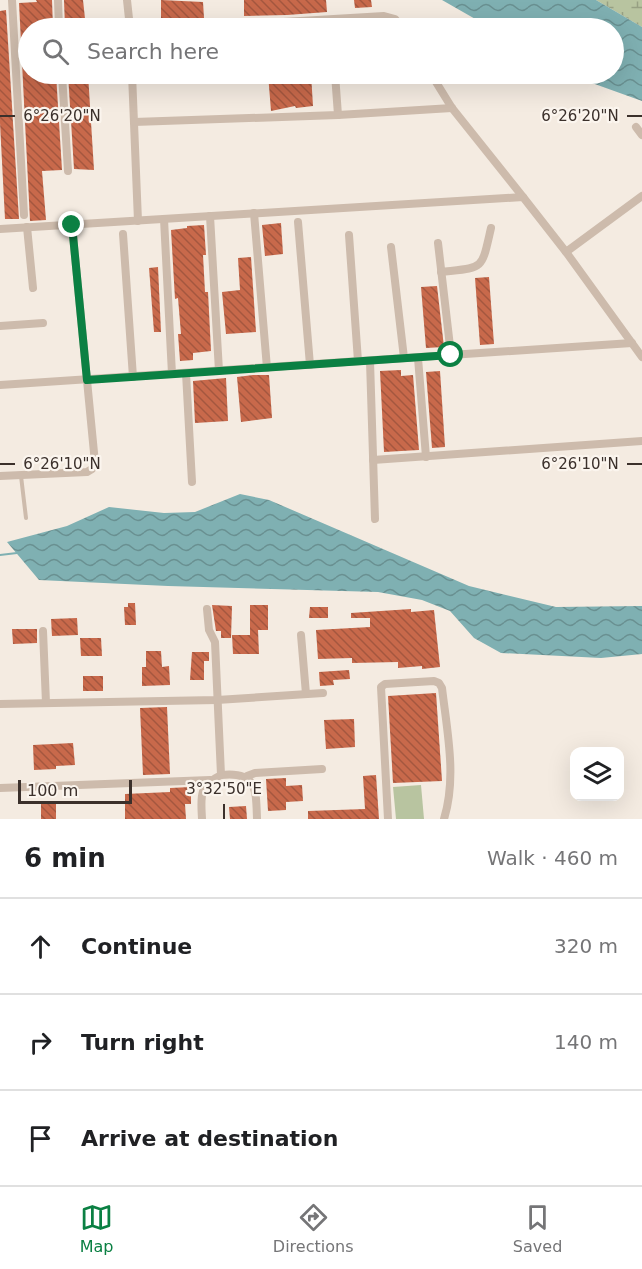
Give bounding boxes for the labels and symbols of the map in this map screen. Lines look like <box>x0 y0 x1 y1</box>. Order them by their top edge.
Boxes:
text: 6°26'20"N <box>23 107 101 125</box>
text: 6°26'20"N <box>541 107 619 125</box>
route end <box>58 211 84 237</box>
route start <box>437 341 463 367</box>
text: 6°26'10"N <box>23 455 101 473</box>
text: 6°26'10"N <box>541 455 619 473</box>
scale bar <box>18 777 132 804</box>
text: 3°32'50"E <box>186 780 262 798</box>

